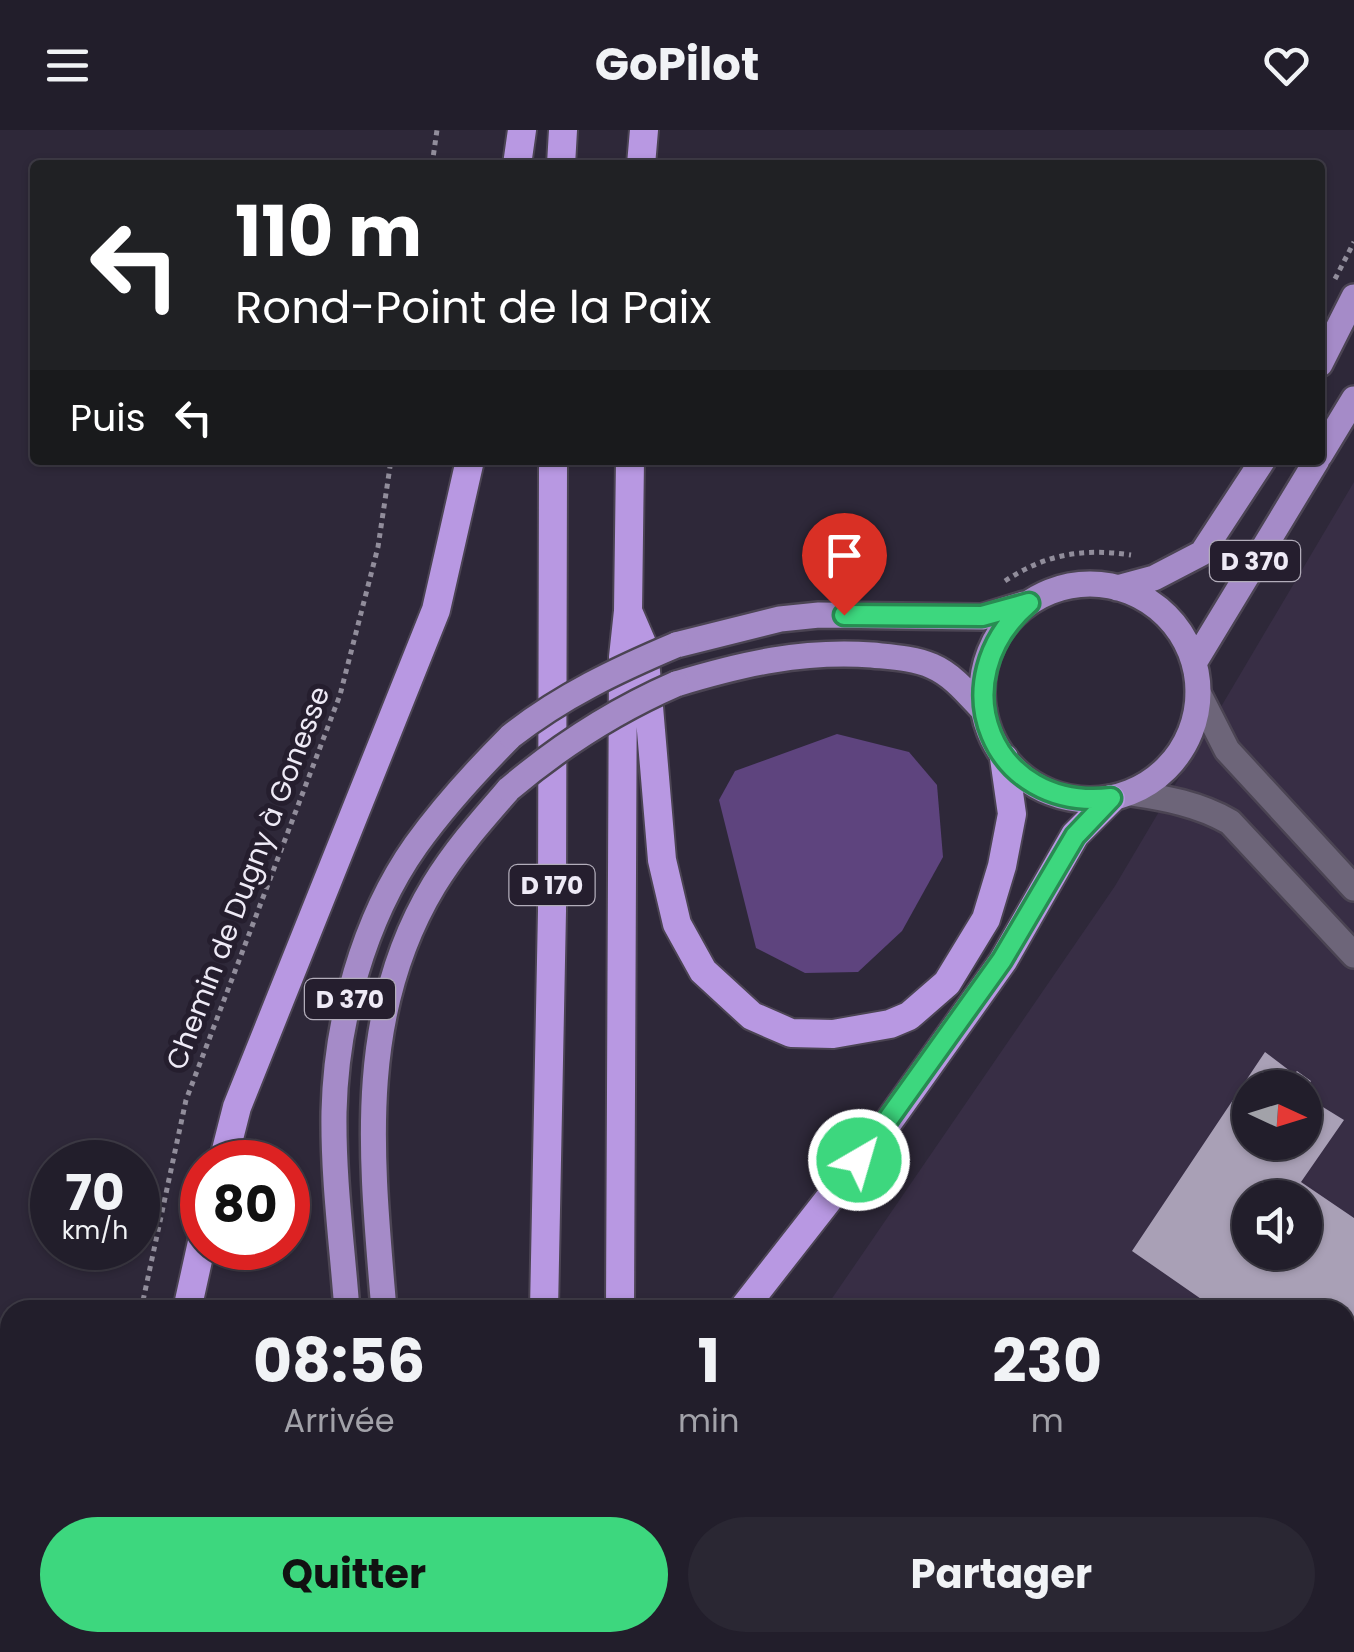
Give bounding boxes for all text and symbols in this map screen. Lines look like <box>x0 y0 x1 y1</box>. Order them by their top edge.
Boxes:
text: GoPilot <box>595 33 759 96</box>
icon: menu <box>40 38 95 93</box>
icon: heart <box>1259 38 1314 93</box>
text: 110 m <box>235 182 422 281</box>
icon: left <box>70 200 200 330</box>
text: Rond-Point de la Paix <box>235 276 711 339</box>
icon: left <box>166 390 221 445</box>
text: Puis <box>70 391 146 444</box>
pin <box>802 513 887 616</box>
icon: arrive <box>817 528 872 583</box>
road number: D 370 <box>1210 541 1300 581</box>
street label: Chemin de Dugny à Gonesse <box>157 681 339 1075</box>
road number: D 170 <box>510 865 594 905</box>
road number: D 370 <box>305 979 395 1019</box>
north arrow <box>1232 1070 1322 1160</box>
map controls <box>1232 1070 1322 1270</box>
position arrow <box>807 1108 911 1212</box>
speed limit sign: 80 <box>180 1140 310 1270</box>
text: 70 <box>65 1157 125 1228</box>
button: sound <box>1232 1180 1322 1270</box>
text: km/h <box>62 1213 128 1248</box>
text: 08:56 <box>253 1319 425 1403</box>
text: 1 <box>697 1319 720 1403</box>
text: 230 <box>992 1319 1102 1403</box>
text: Arrivée <box>284 1398 395 1443</box>
text: min <box>678 1398 739 1443</box>
text: m <box>1031 1398 1064 1443</box>
button: Quitter <box>40 1517 668 1632</box>
button: Partager <box>688 1517 1315 1632</box>

